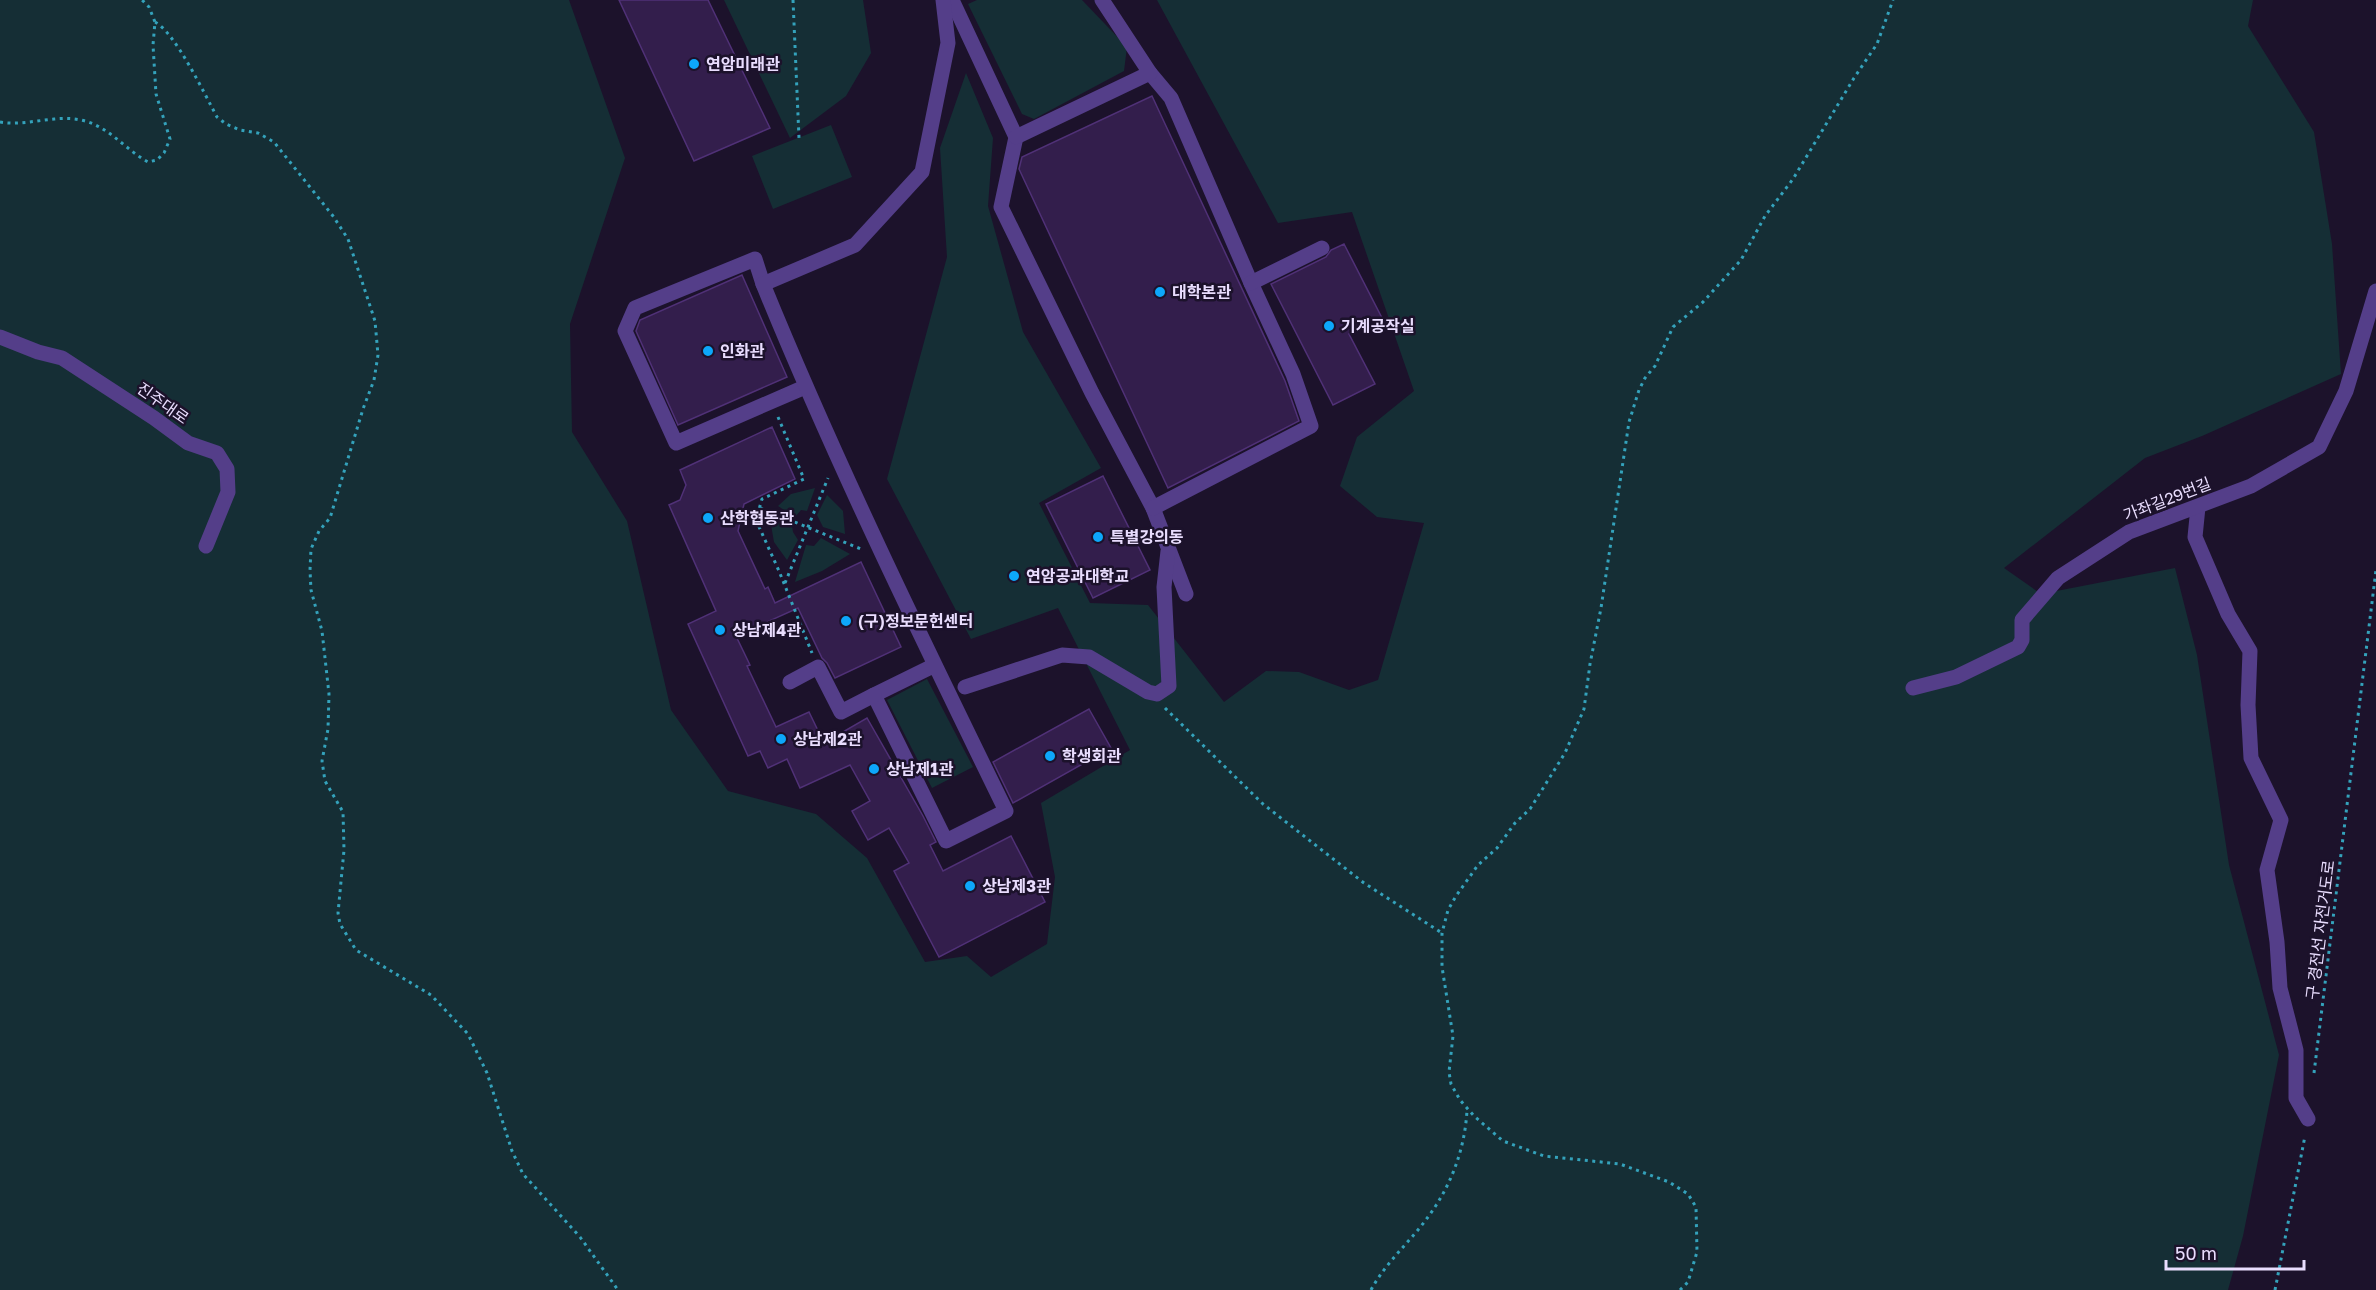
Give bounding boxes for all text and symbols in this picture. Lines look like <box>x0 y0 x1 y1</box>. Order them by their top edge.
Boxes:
place label: 연암미래관 <box>706 54 780 74</box>
marker: 연암미래관 <box>687 57 701 71</box>
place label: 대학본관 <box>1172 282 1231 302</box>
marker: 대학본관 <box>1153 285 1167 299</box>
place label: 기계공작실 <box>1341 316 1415 336</box>
marker: 기계공작실 <box>1322 319 1336 333</box>
place label: 인화관 <box>720 341 764 361</box>
marker: 인화관 <box>701 344 715 358</box>
street label: 진주대로 <box>133 378 193 428</box>
street label: 가좌길29번길 <box>2120 473 2214 525</box>
place label: 산학협동관 <box>720 508 794 528</box>
marker: 산학협동관 <box>701 511 715 525</box>
place label: 특별강의동 <box>1110 527 1184 547</box>
marker: 특별강의동 <box>1091 530 1105 544</box>
place label: 연암공과대학교 <box>1026 566 1129 586</box>
marker: 연암공과대학교 <box>1007 569 1021 583</box>
place label: (구)정보문헌센터 <box>858 611 973 631</box>
marker: (구)정보문헌센터 <box>839 614 853 628</box>
place label: 상남제4관 <box>732 620 801 640</box>
marker: 상남제4관 <box>713 623 727 637</box>
place label: 상남제2관 <box>793 729 862 749</box>
marker: 상남제2관 <box>774 732 788 746</box>
place label: 학생회관 <box>1062 746 1121 766</box>
marker: 학생회관 <box>1043 749 1057 763</box>
place label: 상남제1관 <box>886 759 953 779</box>
marker: 상남제1관 <box>867 762 881 776</box>
street label: 구 경전선 자전거도로 <box>2302 859 2339 1001</box>
place label: 상남제3관 <box>982 876 1051 896</box>
marker: 상남제3관 <box>963 879 977 893</box>
scale bar <box>2166 1233 2304 1271</box>
text: 50 m <box>2175 1242 2217 1264</box>

